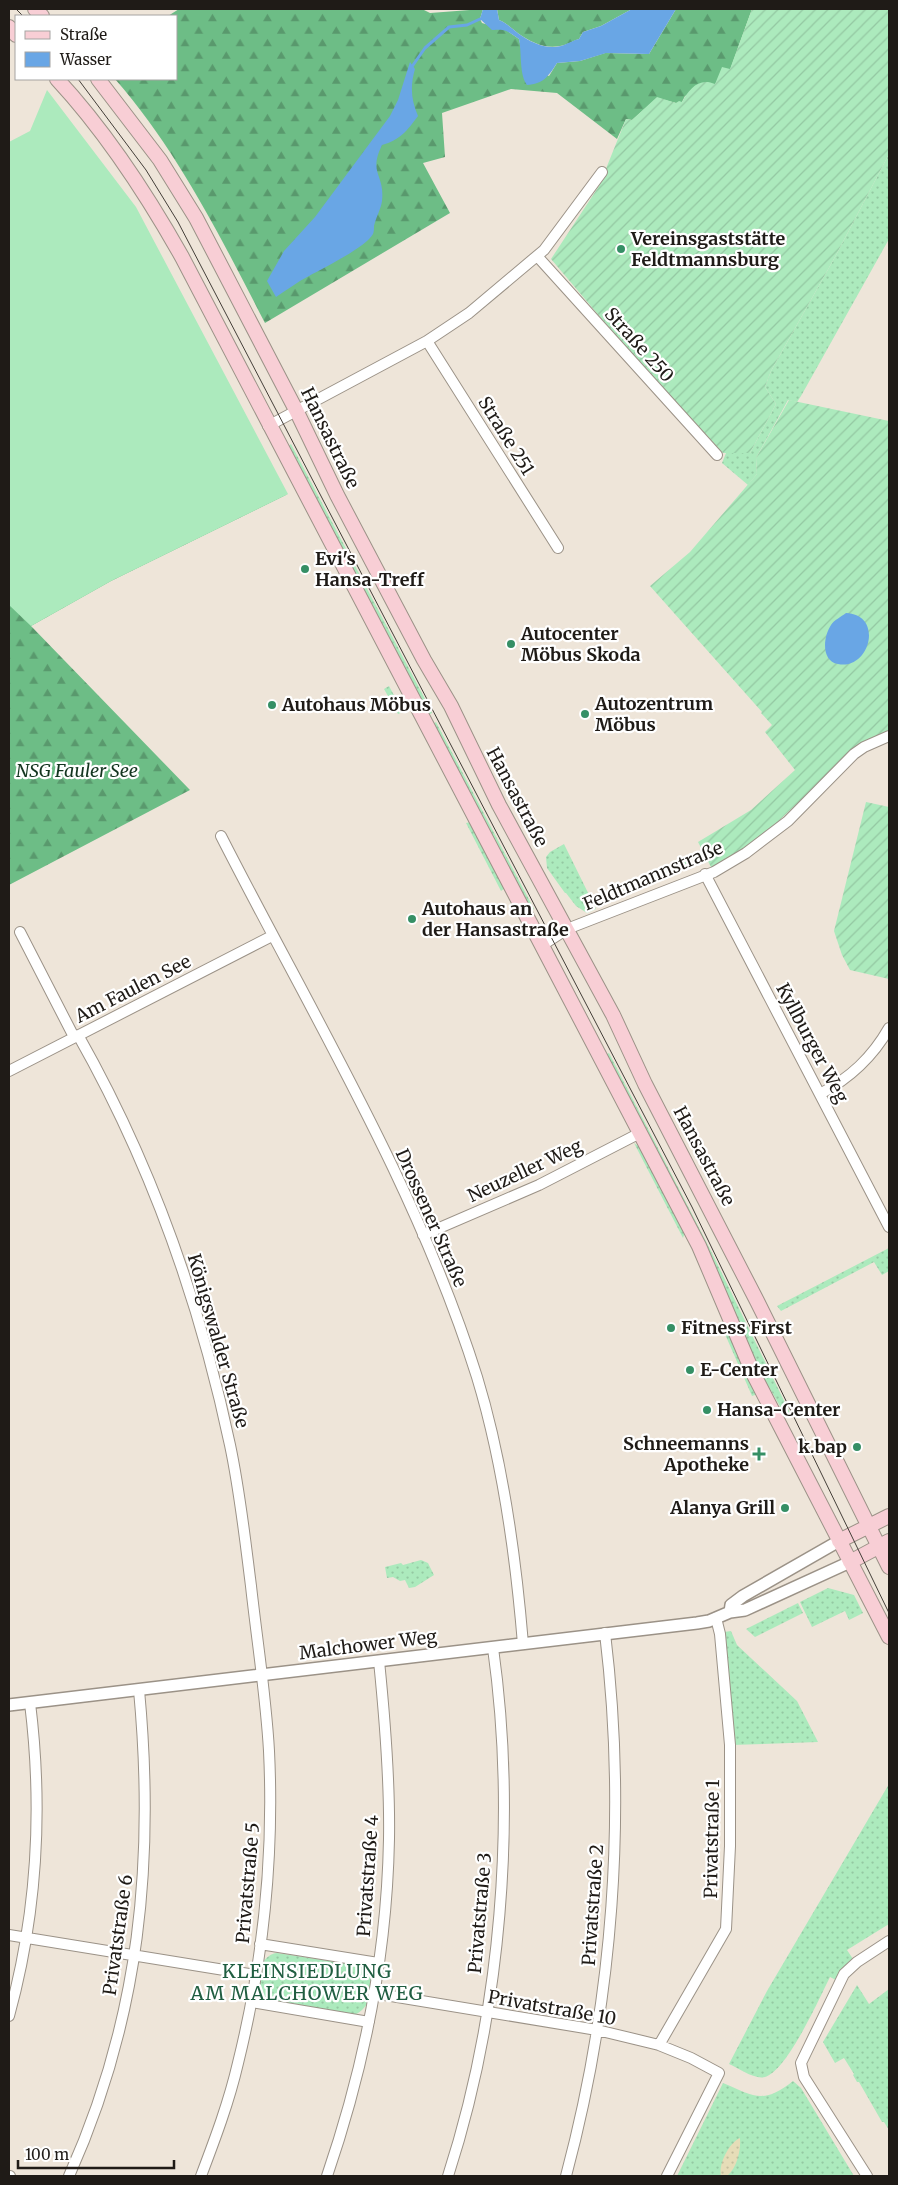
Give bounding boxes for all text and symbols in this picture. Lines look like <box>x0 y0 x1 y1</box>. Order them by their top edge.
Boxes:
legend <box>15 15 178 80</box>
text: Straße <box>60 25 107 44</box>
text: Wasser <box>59 50 112 69</box>
place label: Vereinsgaststätte Feldtmannsburg <box>630 227 786 271</box>
marker: Vereinsgaststätte Feldtmannsburg <box>615 243 627 255</box>
street label: Straße 250 <box>600 303 679 387</box>
street label: Hansastraße <box>296 383 365 492</box>
street label: Straße 251 <box>473 392 540 479</box>
place label: Evi's Hansa-Treff <box>315 547 425 591</box>
marker: Evi's Hansa-Treff <box>299 563 311 575</box>
place label: Autocenter Möbus Skoda <box>520 622 641 666</box>
marker: Autocenter Möbus Skoda <box>505 638 517 650</box>
place label: Autozentrum Möbus <box>594 692 713 736</box>
place label: Autohaus Möbus <box>281 693 431 716</box>
marker: Autohaus Möbus <box>266 699 278 711</box>
marker: Autozentrum Möbus <box>579 708 591 720</box>
street label: Hansastraße <box>482 743 553 851</box>
park label: NSG Fauler See <box>16 759 138 782</box>
street label: Feldtmannstraße <box>579 836 726 915</box>
place label: Autohaus an der Hansastraße <box>421 897 569 941</box>
marker: Autohaus an der Hansastraße <box>406 913 418 925</box>
street label: Am Faulen See <box>70 949 195 1028</box>
street label: Kyllburger Weg <box>771 979 854 1107</box>
street label: Hansastraße <box>669 1102 740 1210</box>
street label: Neuzeller Weg <box>464 1134 586 1207</box>
street label: Drossener Straße <box>391 1145 472 1291</box>
street label: Königswalder Straße <box>183 1251 254 1431</box>
place label: Fitness First <box>681 1316 793 1339</box>
marker: Fitness First <box>665 1322 677 1334</box>
place label: E-Center <box>700 1358 778 1381</box>
marker: E-Center <box>684 1364 696 1376</box>
place label: Hansa-Center <box>717 1398 840 1421</box>
marker: Hansa-Center <box>701 1404 713 1416</box>
place label: Schneemanns Apotheke <box>623 1432 749 1476</box>
place label: k.bap <box>798 1435 847 1458</box>
marker: k.bap <box>851 1441 863 1453</box>
marker: Schneemanns Apotheke <box>753 1448 765 1460</box>
place label: Alanya Grill <box>669 1496 775 1519</box>
marker: Alanya Grill <box>779 1502 791 1514</box>
street label: Malchower Weg <box>298 1625 438 1664</box>
street label: Privatstraße 1 <box>699 1779 724 1899</box>
street label: Privatstraße 4 <box>352 1814 383 1938</box>
street label: Privatstraße 5 <box>231 1821 264 1945</box>
street label: Privatstraße 2 <box>577 1843 608 1967</box>
street label: Privatstraße 3 <box>463 1851 496 1974</box>
street label: Privatstraße 6 <box>98 1873 137 1997</box>
district label: KLEINSIEDLUNG AM MALCHOWER WEG <box>189 1959 424 2005</box>
street label: Privatstraße 10 <box>486 1985 618 2030</box>
scale bar <box>18 2138 174 2170</box>
text: 100 m <box>25 2145 69 2164</box>

